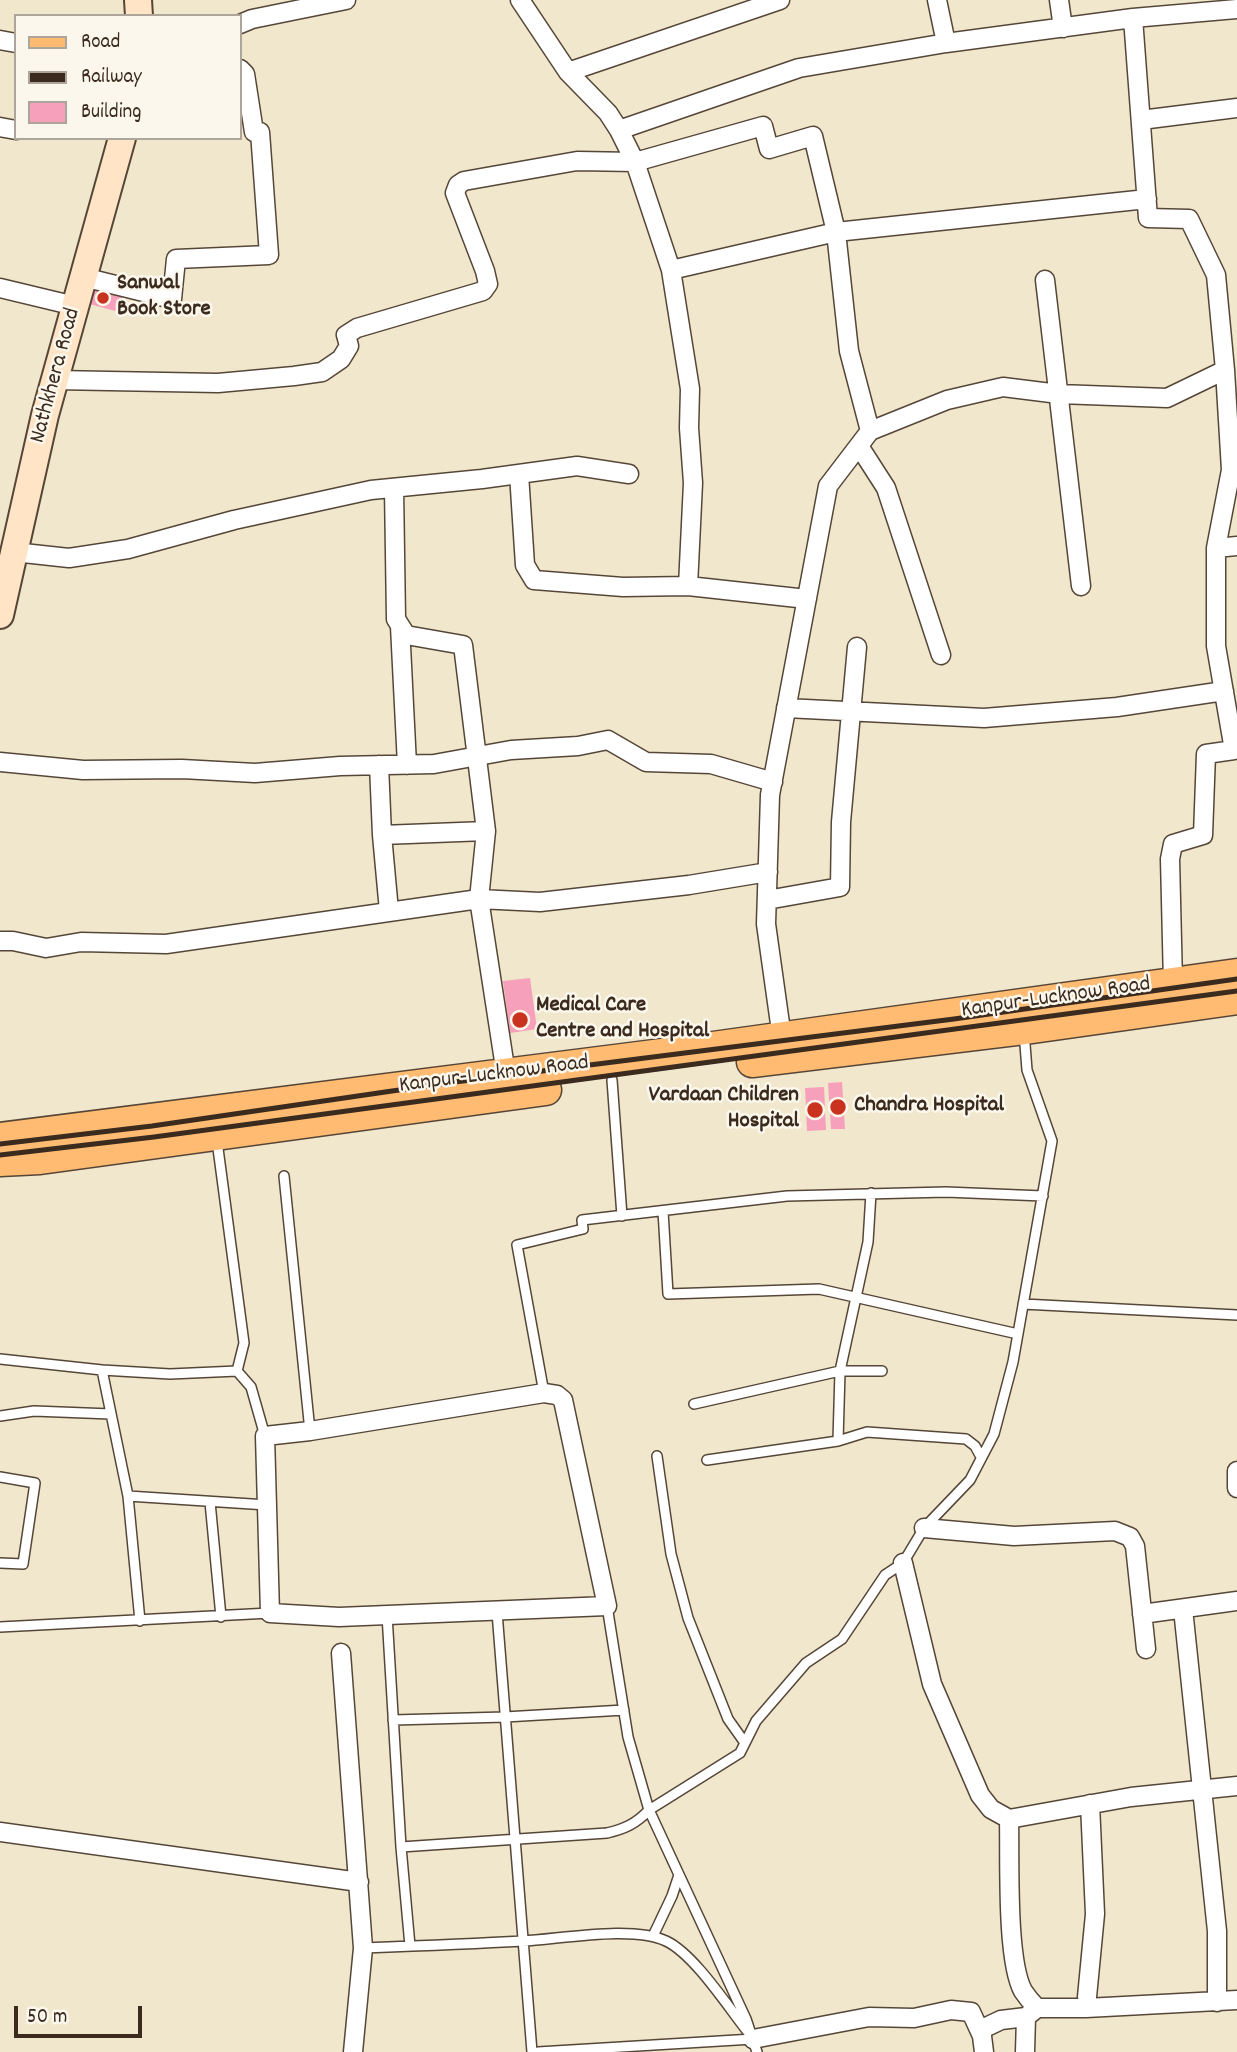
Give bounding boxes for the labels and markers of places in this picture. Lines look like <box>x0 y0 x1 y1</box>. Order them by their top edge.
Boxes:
place label: Sanwal Book Store <box>117 271 211 325</box>
marker: Sanwal Book Store <box>95 290 111 306</box>
place label: Medical Care Centre and Hospital <box>536 993 709 1047</box>
marker: Medical Care Centre and Hospital <box>510 1010 530 1030</box>
place label: Vardaan Children Hospital <box>649 1083 799 1137</box>
place label: Chandra Hospital <box>854 1093 1004 1121</box>
marker: Chandra Hospital <box>828 1097 848 1117</box>
marker: Vardaan Children Hospital <box>805 1100 825 1120</box>

